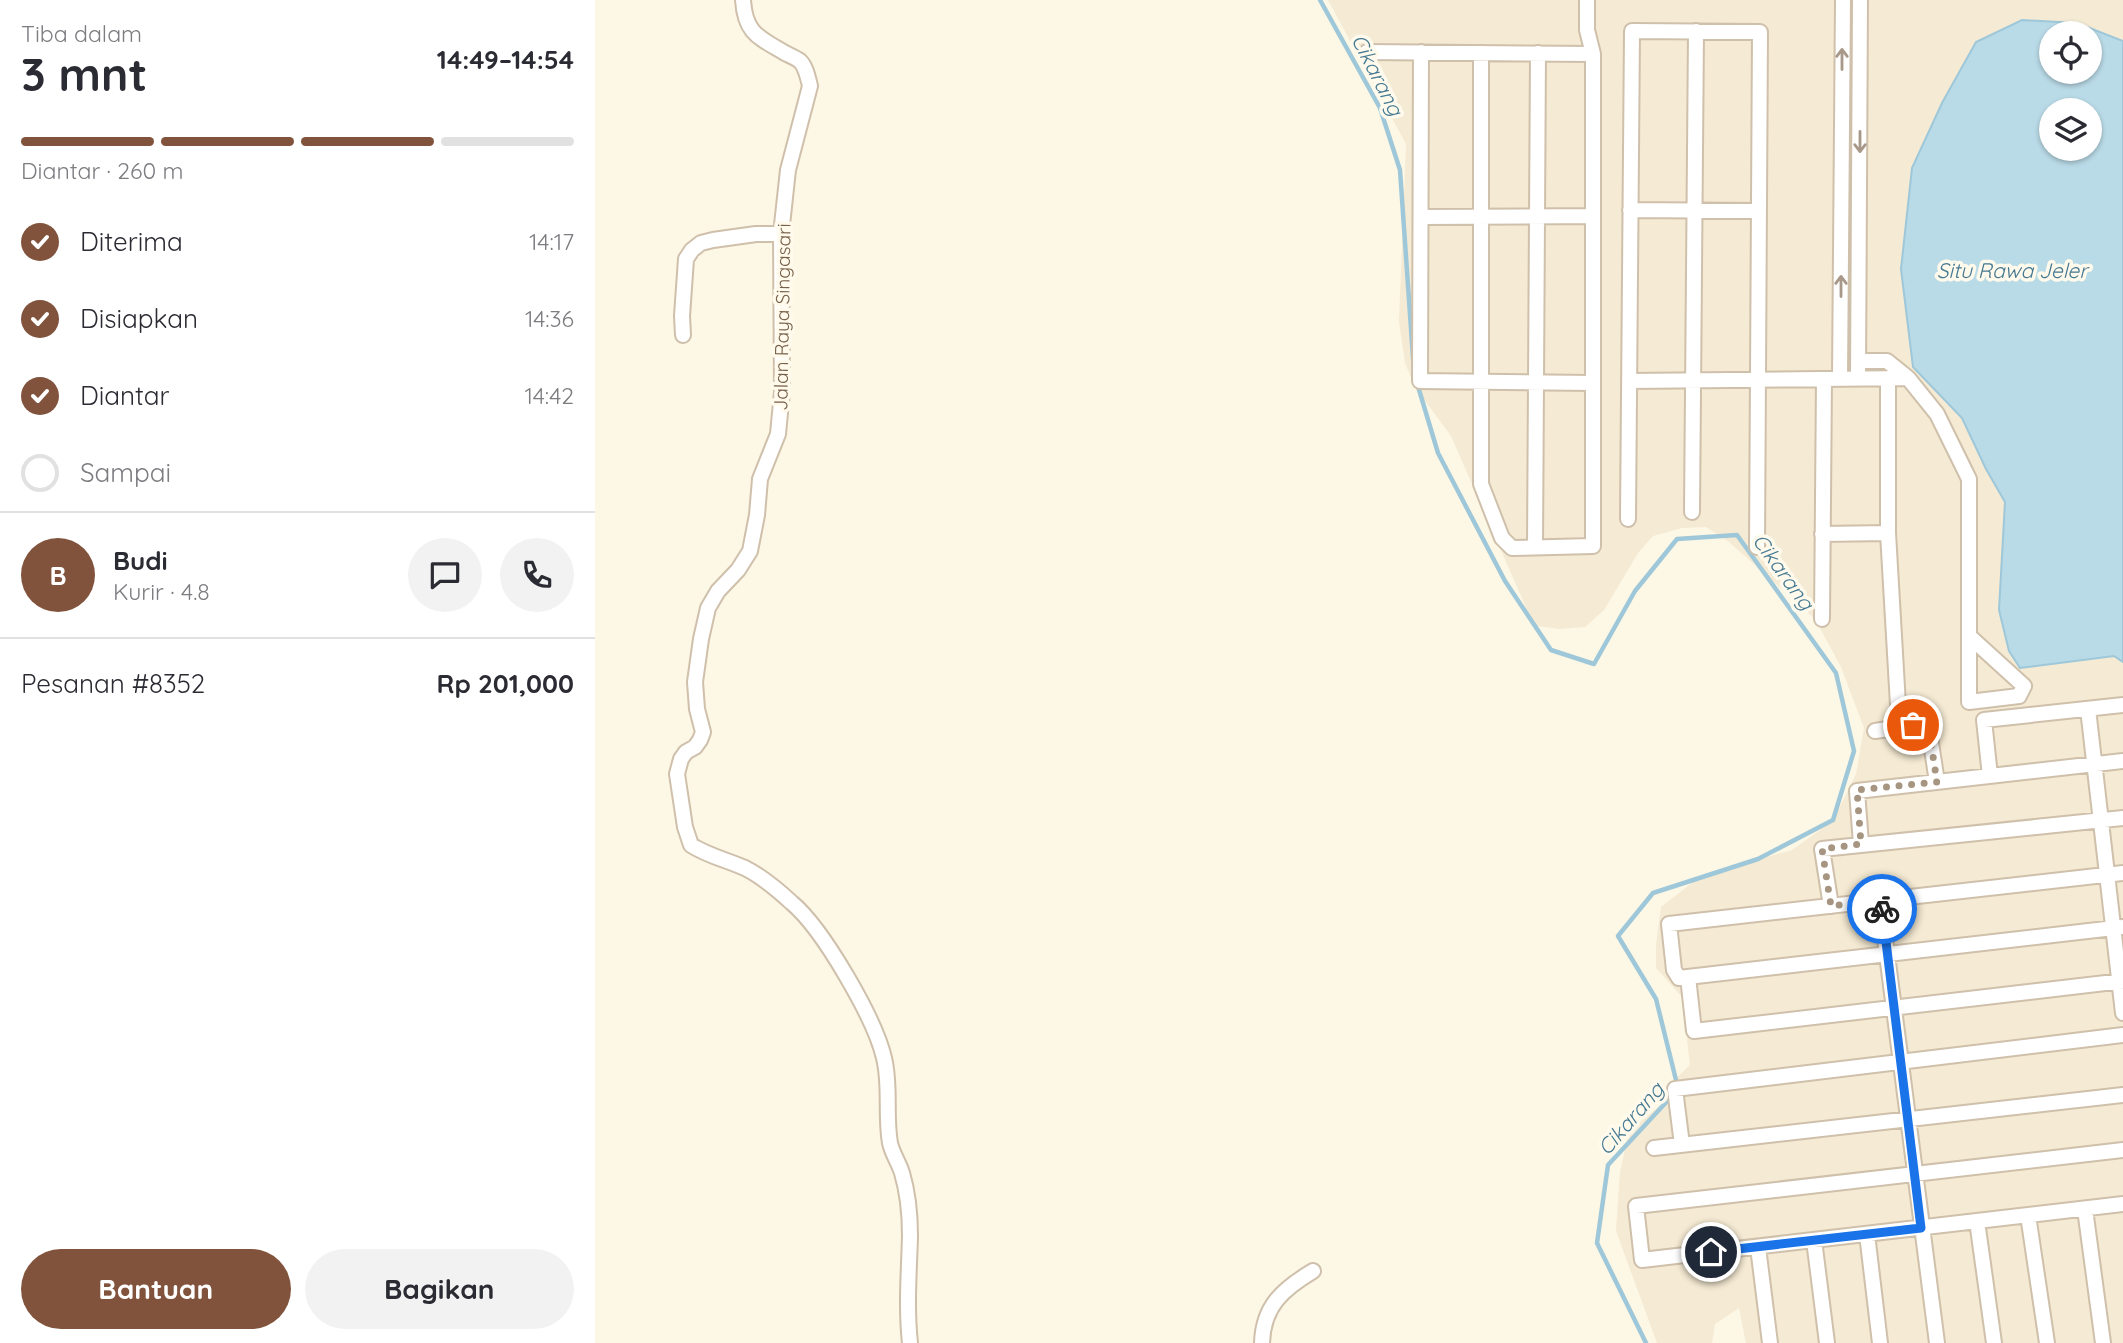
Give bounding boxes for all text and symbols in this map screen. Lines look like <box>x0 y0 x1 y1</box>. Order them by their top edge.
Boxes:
text: Tiba dalam <box>21 19 142 48</box>
map controls <box>2039 21 2102 161</box>
button: locate <box>2039 21 2102 84</box>
water label: Cikarang <box>1346 29 1410 121</box>
text: 14:49–14:54 <box>437 43 574 76</box>
text: 3 mnt <box>21 45 147 103</box>
one-way arrow <box>1835 47 1849 70</box>
button: layers <box>2039 98 2102 161</box>
one-way arrow <box>1853 130 1867 153</box>
text: Diantar · 260 m <box>21 156 183 185</box>
icon: check <box>21 223 59 261</box>
street label: Jalan Raya Singasari <box>768 223 796 411</box>
text: Diterima <box>80 225 183 258</box>
text: 14:17 <box>529 227 574 256</box>
water label: Situ Rawa Jeler <box>1937 257 2090 283</box>
one-way arrow <box>1834 275 1848 298</box>
icon: check <box>21 300 59 338</box>
text: Disiapkan <box>80 302 198 335</box>
text: 14:36 <box>525 304 574 333</box>
icon: check <box>21 377 59 415</box>
text: Diantar <box>80 379 170 412</box>
text: 14:42 <box>525 381 574 410</box>
text: Sampai <box>80 456 171 489</box>
water label: Cikarang <box>1747 528 1821 616</box>
button: chat <box>408 538 482 612</box>
button: phone <box>500 538 574 612</box>
text: Budi <box>113 544 168 577</box>
text: B <box>49 559 67 592</box>
text: Kurir · 4.8 <box>113 577 210 606</box>
text: Pesanan #8352 <box>21 667 205 700</box>
text: Rp 201,000 <box>437 667 574 700</box>
pin <box>1883 695 1943 755</box>
icon: bag <box>1894 706 1932 744</box>
courier <box>1847 874 1917 944</box>
icon: bike <box>1863 890 1901 928</box>
water label: Cikarang <box>1592 1075 1670 1160</box>
pin <box>1681 1222 1741 1282</box>
icon: home <box>1692 1233 1730 1271</box>
button: Bantuan <box>21 1249 291 1329</box>
button: Bagikan <box>305 1249 574 1329</box>

